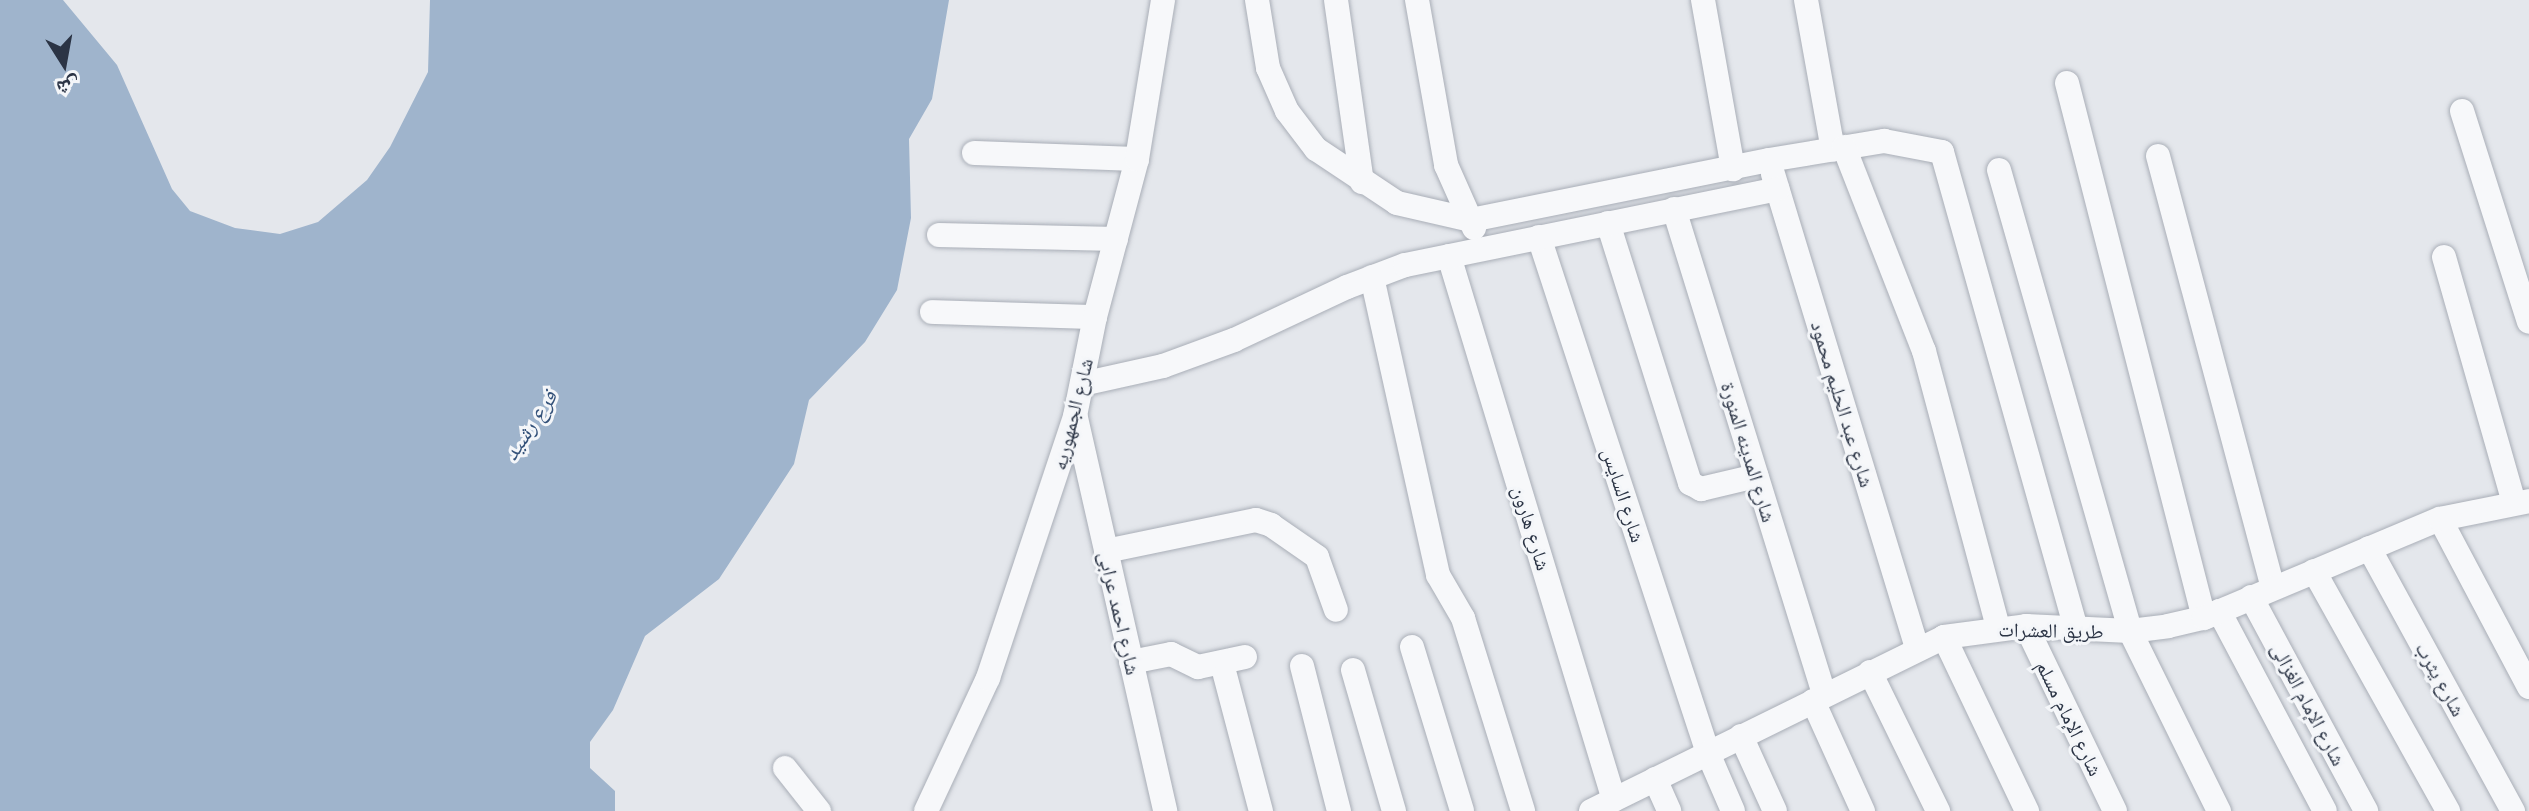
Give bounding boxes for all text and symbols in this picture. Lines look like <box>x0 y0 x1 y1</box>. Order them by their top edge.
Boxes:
north arrow <box>24 24 104 104</box>
text: ش <box>54 72 83 104</box>
street label: شارع عبد الحليم محمود <box>1806 318 1880 490</box>
street label: شارع الجمهوريه <box>1047 356 1097 472</box>
street label: شارع المدينه المنورة <box>1716 379 1782 525</box>
water label: فرع رشيد <box>497 385 563 465</box>
street label: شارع السايس <box>1597 445 1651 545</box>
street label: شارع هارون <box>1508 483 1556 573</box>
street label: شارع احمد عرابى <box>1094 549 1146 677</box>
street label: طريق العشرات <box>1998 617 2104 643</box>
street label: شارع الإمام الغزالى <box>2267 638 2351 770</box>
street label: شارع يثرب <box>2411 638 2471 720</box>
street label: شارع الإمام مسلم <box>2032 656 2108 780</box>

